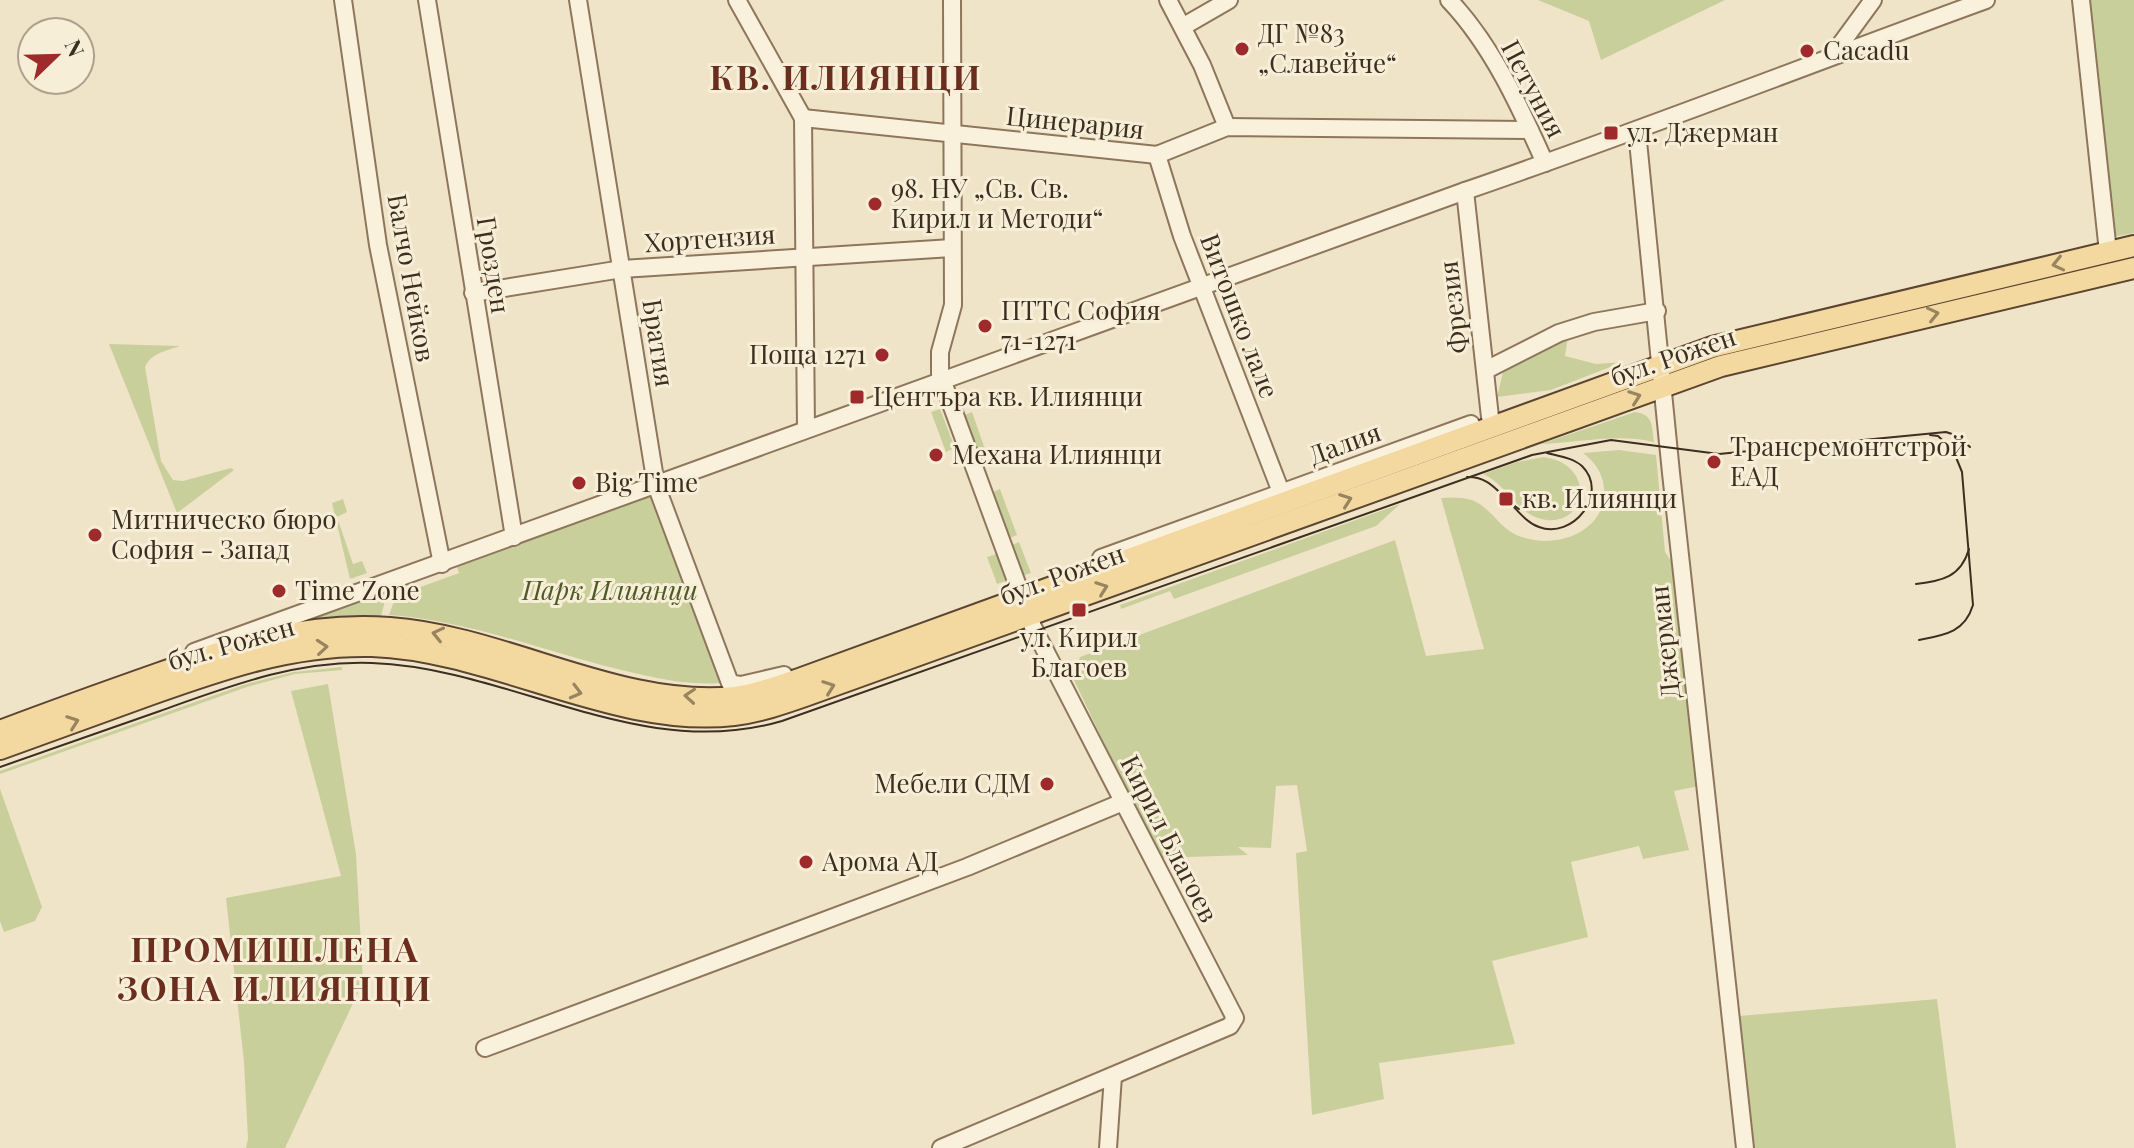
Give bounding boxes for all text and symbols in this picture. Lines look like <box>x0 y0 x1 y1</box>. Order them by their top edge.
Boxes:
place label: ДГ №83 „Славейче“ <box>1258 15 1397 80</box>
north arrow <box>16 16 96 96</box>
place label: Cacadu <box>1823 32 1910 67</box>
street label: Петуния <box>1494 33 1575 143</box>
text: N <box>58 35 92 61</box>
marker: ДГ №83 „Славейче“ <box>1233 40 1251 58</box>
marker: Cacadu <box>1798 42 1816 60</box>
district label: КВ. ИЛИЯНЦИ <box>710 53 983 99</box>
street label: Цинерария <box>1004 97 1146 146</box>
place label: ул. Джерман <box>1626 114 1779 149</box>
marker: ул. Джерман <box>1602 124 1620 142</box>
place label: 98. НУ „Св. Св. Кирил и Методи“ <box>891 170 1103 235</box>
street label: Балчо Нейков <box>380 191 444 365</box>
marker: 98. НУ „Св. Св. Кирил и Методи“ <box>866 195 884 213</box>
street label: Грозден <box>470 214 519 316</box>
street label: Хортензия <box>643 215 776 260</box>
street label: Витошко лале <box>1193 228 1288 403</box>
one-way arrow <box>2052 254 2065 271</box>
street label: Фрезия <box>1429 259 1476 355</box>
place label: ПТТС София 71-1271 <box>1001 292 1160 357</box>
street label: Братия <box>635 296 684 389</box>
one-way arrow <box>1926 306 1939 323</box>
marker: ПТТС София 71-1271 <box>976 317 994 335</box>
street label: бул. Рожен <box>1605 318 1740 393</box>
place label: Поща 1271 <box>749 336 866 371</box>
marker: Поща 1271 <box>873 346 891 364</box>
place label: Центъра кв. Илиянци <box>873 378 1143 413</box>
marker: Центъра кв. Илиянци <box>848 388 866 406</box>
one-way arrow <box>1627 390 1641 406</box>
street label: Далия <box>1304 413 1385 472</box>
place label: Трансремонтстрой ЕАД <box>1730 428 1967 493</box>
place label: Механа Илиянци <box>952 436 1162 471</box>
marker: Механа Илиянци <box>927 446 945 464</box>
marker: Трансремонтстрой ЕАД <box>1705 453 1723 471</box>
place label: Big Time <box>595 464 698 499</box>
marker: Big Time <box>570 474 588 492</box>
place label: кв. Илиянци <box>1522 480 1677 515</box>
marker: кв. Илиянци <box>1497 490 1515 508</box>
one-way arrow <box>1339 494 1353 510</box>
place label: Митническо бюро София - Запад <box>111 501 337 566</box>
marker: Митническо бюро София - Запад <box>86 526 104 544</box>
street label: бул. Рожен <box>994 535 1129 612</box>
place label: Time Zone <box>295 572 420 607</box>
park label: Парк Илиянци <box>521 572 698 607</box>
marker: Time Zone <box>270 582 288 600</box>
one-way arrow <box>1094 582 1108 598</box>
street label: Джерман <box>1640 584 1687 700</box>
marker: ул. Кирил Благоев <box>1070 601 1088 619</box>
street label: бул. Рожен <box>163 608 298 677</box>
place label: ул. Кирил Благоев <box>1019 619 1138 684</box>
one-way arrow <box>431 626 445 643</box>
one-way arrow <box>315 639 328 656</box>
one-way arrow <box>821 681 835 697</box>
one-way arrow <box>568 683 582 699</box>
one-way arrow <box>683 688 696 705</box>
one-way arrow <box>66 716 80 732</box>
street label: Кирил Благоев <box>1113 749 1227 928</box>
place label: Мебели СДМ <box>874 765 1031 800</box>
marker: Мебели СДМ <box>1038 775 1056 793</box>
place label: Арома АД <box>821 843 938 878</box>
marker: Арома АД <box>797 853 815 871</box>
district label: ПРОМИШЛЕНА ЗОНА ИЛИЯНЦИ <box>117 925 433 1010</box>

